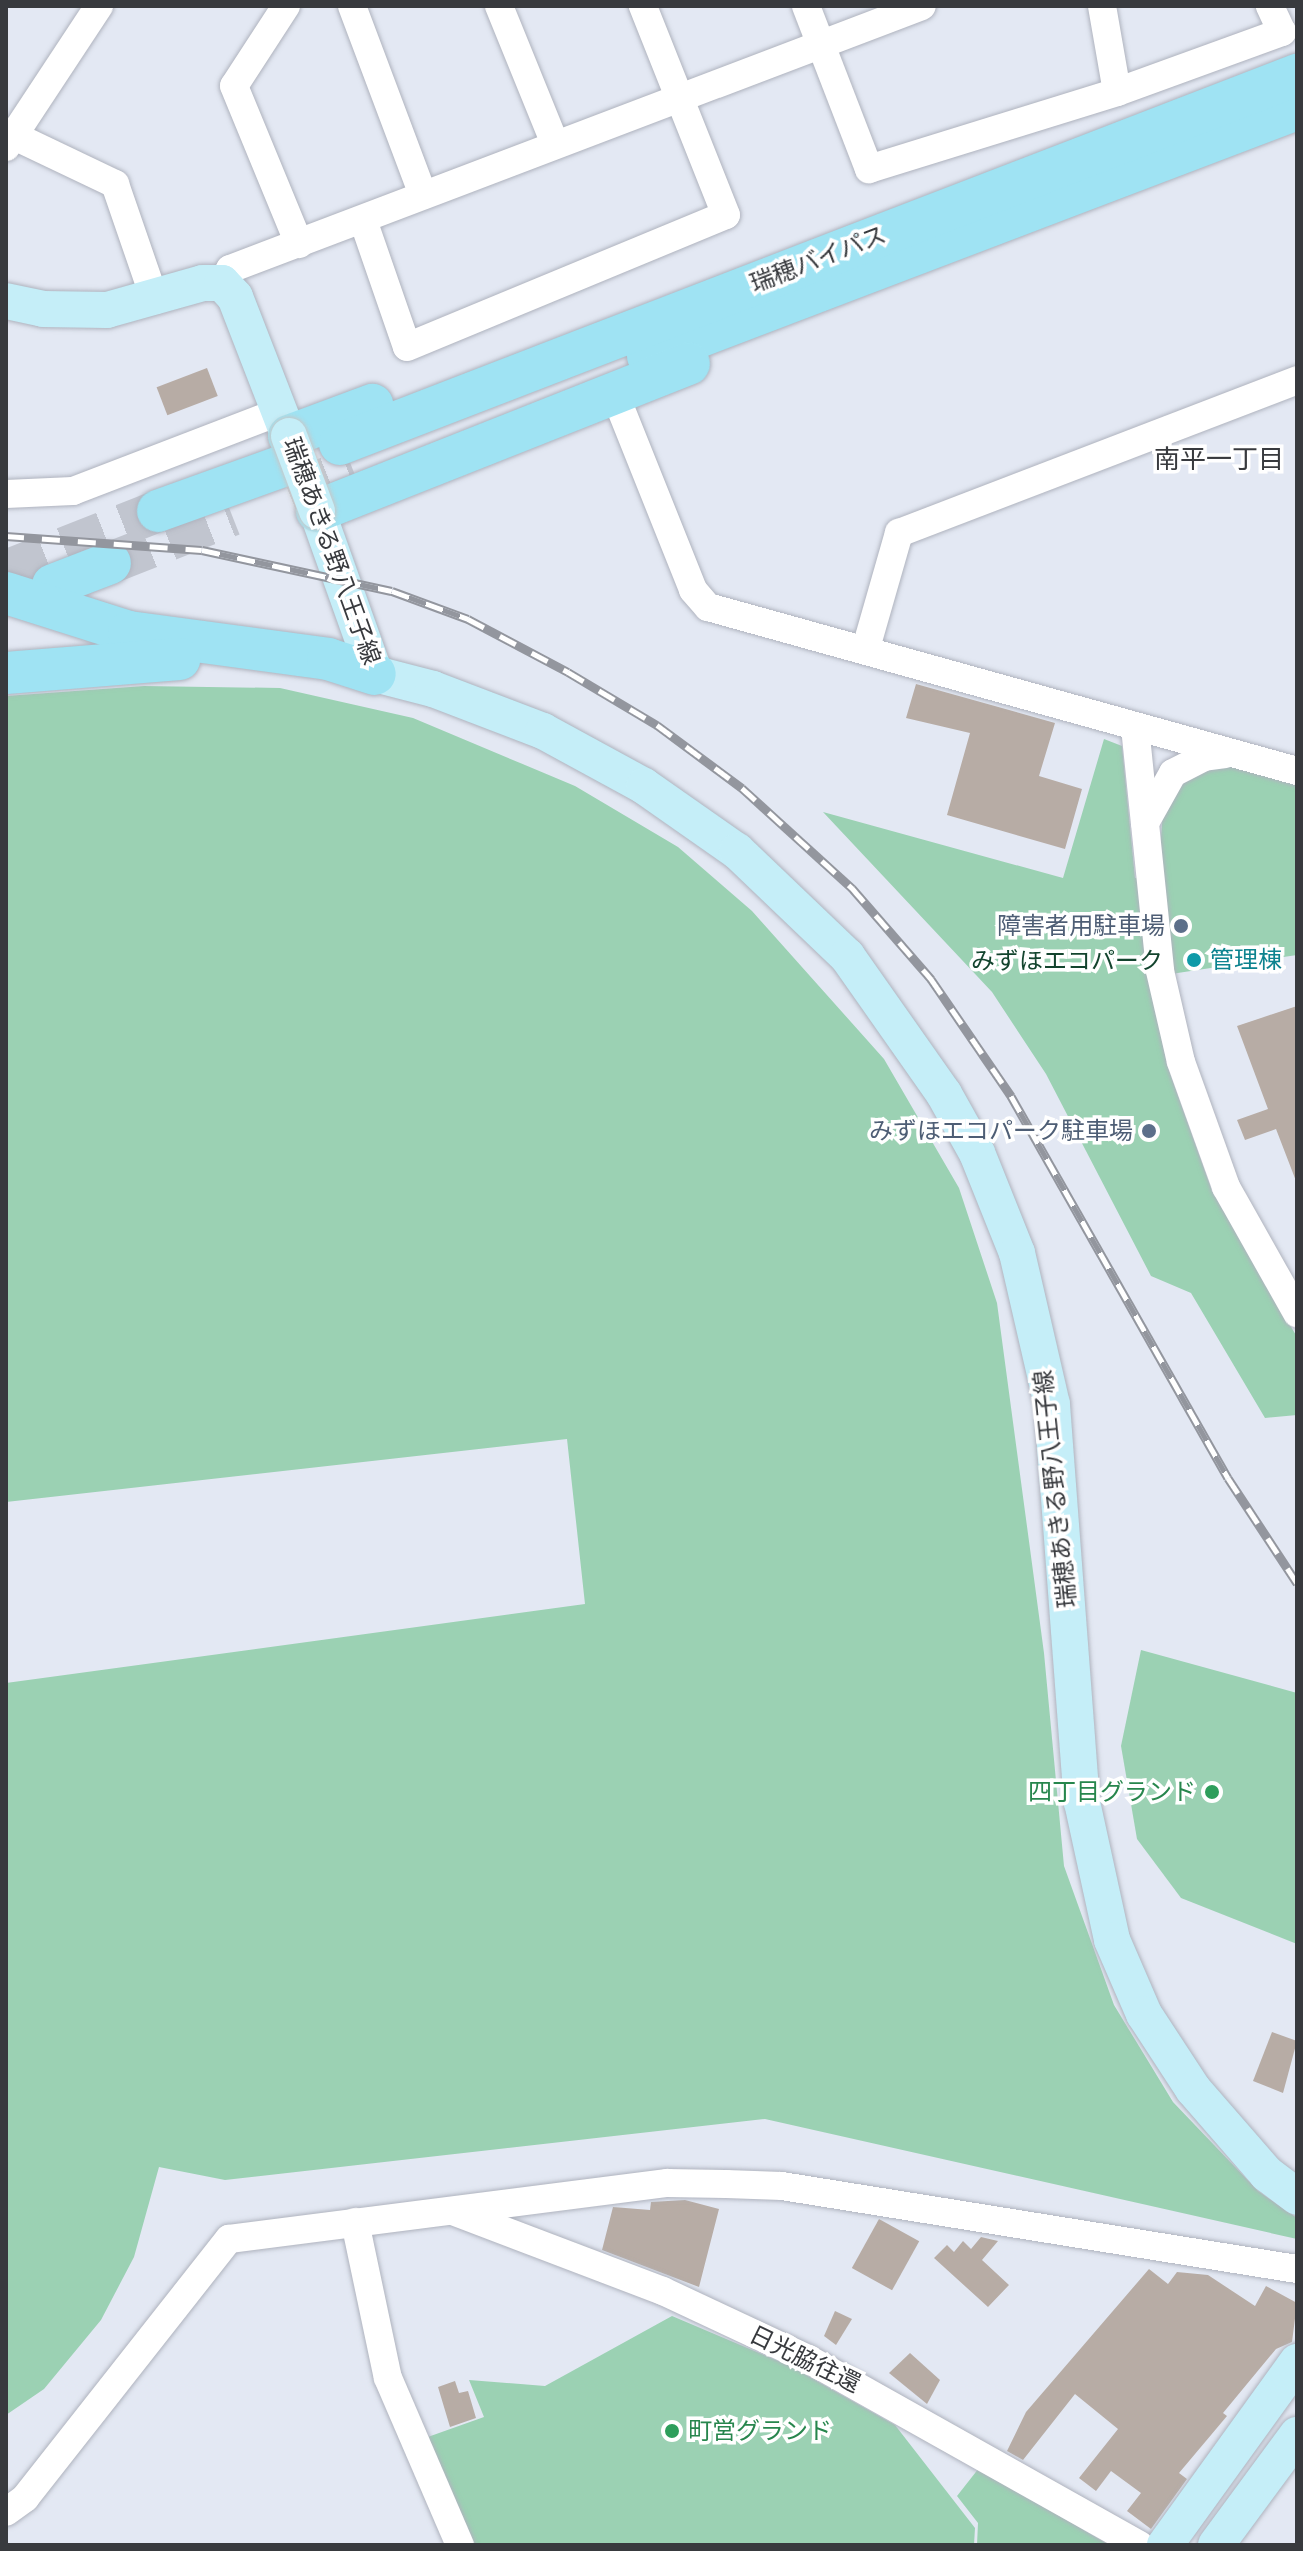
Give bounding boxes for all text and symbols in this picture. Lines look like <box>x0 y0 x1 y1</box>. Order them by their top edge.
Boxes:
street label: 瑞穂バイパス <box>746 220 890 298</box>
street label: 瑞穂あきる野八王子線 <box>277 433 387 669</box>
district label: 南平一丁目 <box>1154 443 1284 475</box>
place label: 障害者用駐車場 <box>997 912 1165 940</box>
marker: 障害者用駐車場 <box>1172 917 1190 935</box>
place label: 管理棟 <box>1210 946 1282 974</box>
park label: みずほエコパーク <box>971 947 1163 975</box>
marker: 管理棟 <box>1185 951 1203 969</box>
place label: みずほエコパーク駐車場 <box>869 1117 1133 1145</box>
marker: みずほエコパーク駐車場 <box>1140 1122 1158 1140</box>
street label: 瑞穂あきる野八王子線 <box>1028 1368 1082 1610</box>
place label: 四丁目グランド <box>1028 1778 1196 1806</box>
marker: 四丁目グランド <box>1203 1783 1221 1801</box>
street label: 日光脇往還 <box>745 2320 865 2398</box>
place label: 町営グランド <box>688 2417 832 2445</box>
marker: 町営グランド <box>663 2422 681 2440</box>

